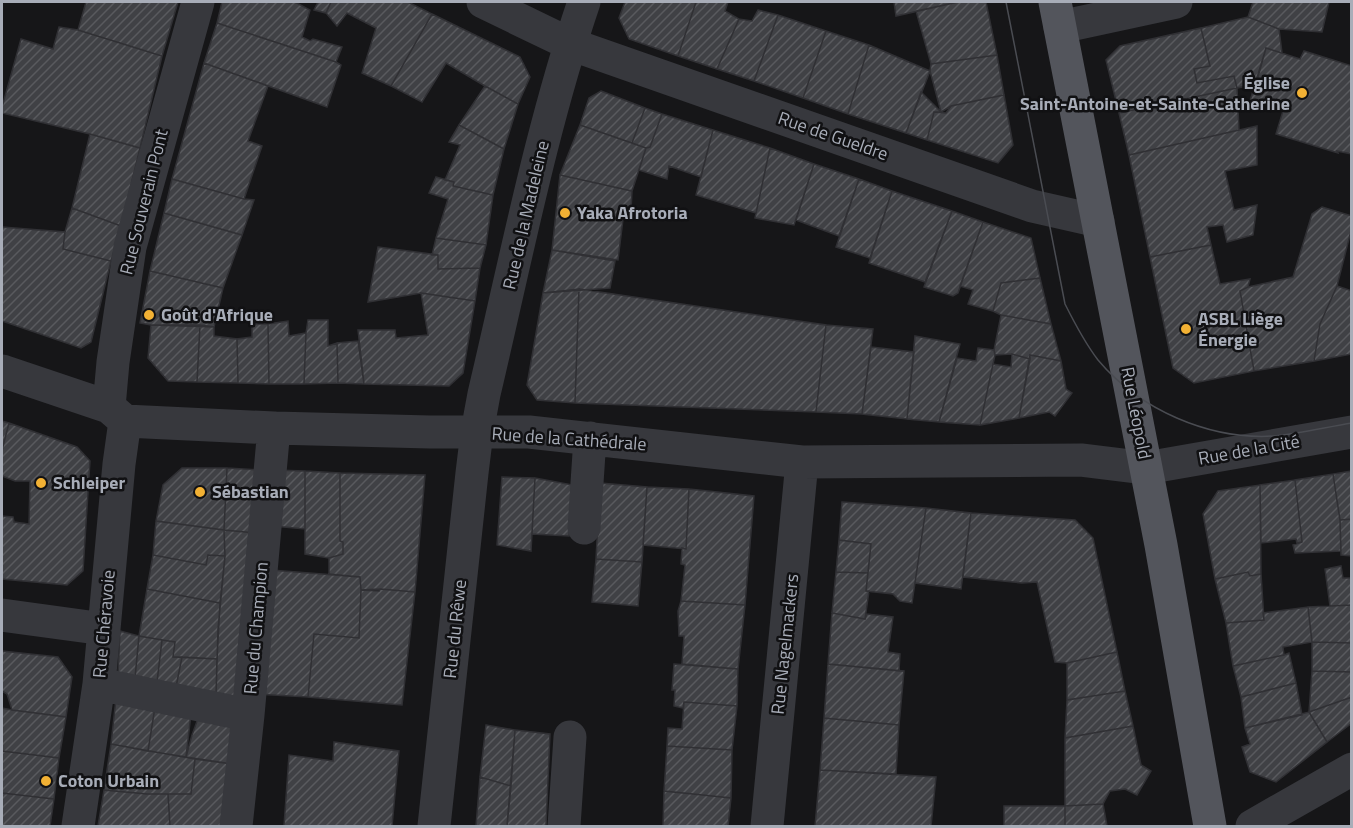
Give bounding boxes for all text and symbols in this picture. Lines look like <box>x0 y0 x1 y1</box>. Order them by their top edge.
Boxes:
place label: Église Saint-Antoine-et-Sainte-Catherine <box>1020 69 1290 117</box>
marker: Église Saint-Antoine-et-Sainte-Catherine <box>1295 86 1309 100</box>
street label: Rue de Gueldre <box>775 104 892 167</box>
street label: Rue Souverain Pont <box>112 126 175 277</box>
street label: Rue de la Madeleine <box>495 138 556 292</box>
place label: Yaka Afrotoria <box>577 199 688 226</box>
marker: Yaka Afrotoria <box>558 206 572 220</box>
place label: Goût d'Afrique <box>161 301 273 328</box>
place label: ASBL Liège Énergie <box>1198 305 1283 353</box>
marker: Goût d'Afrique <box>142 308 156 322</box>
marker: ASBL Liège Énergie <box>1179 322 1193 336</box>
street label: Rue Léopold <box>1114 364 1159 461</box>
street label: Rue de la Cathédrale <box>491 420 647 457</box>
street label: Rue de la Cité <box>1196 427 1302 472</box>
place label: Schleiper <box>53 469 125 496</box>
marker: Schleiper <box>34 476 48 490</box>
place label: Sébastian <box>212 478 289 505</box>
marker: Sébastian <box>193 485 207 499</box>
street label: Rue du Champion <box>236 561 275 695</box>
street label: Rue Chéravoie <box>85 569 122 679</box>
street label: Rue Nagelmackers <box>764 572 805 716</box>
street label: Rue du Rêwe <box>436 578 473 680</box>
place label: Coton Urbain <box>58 767 159 794</box>
marker: Coton Urbain <box>39 774 53 788</box>

